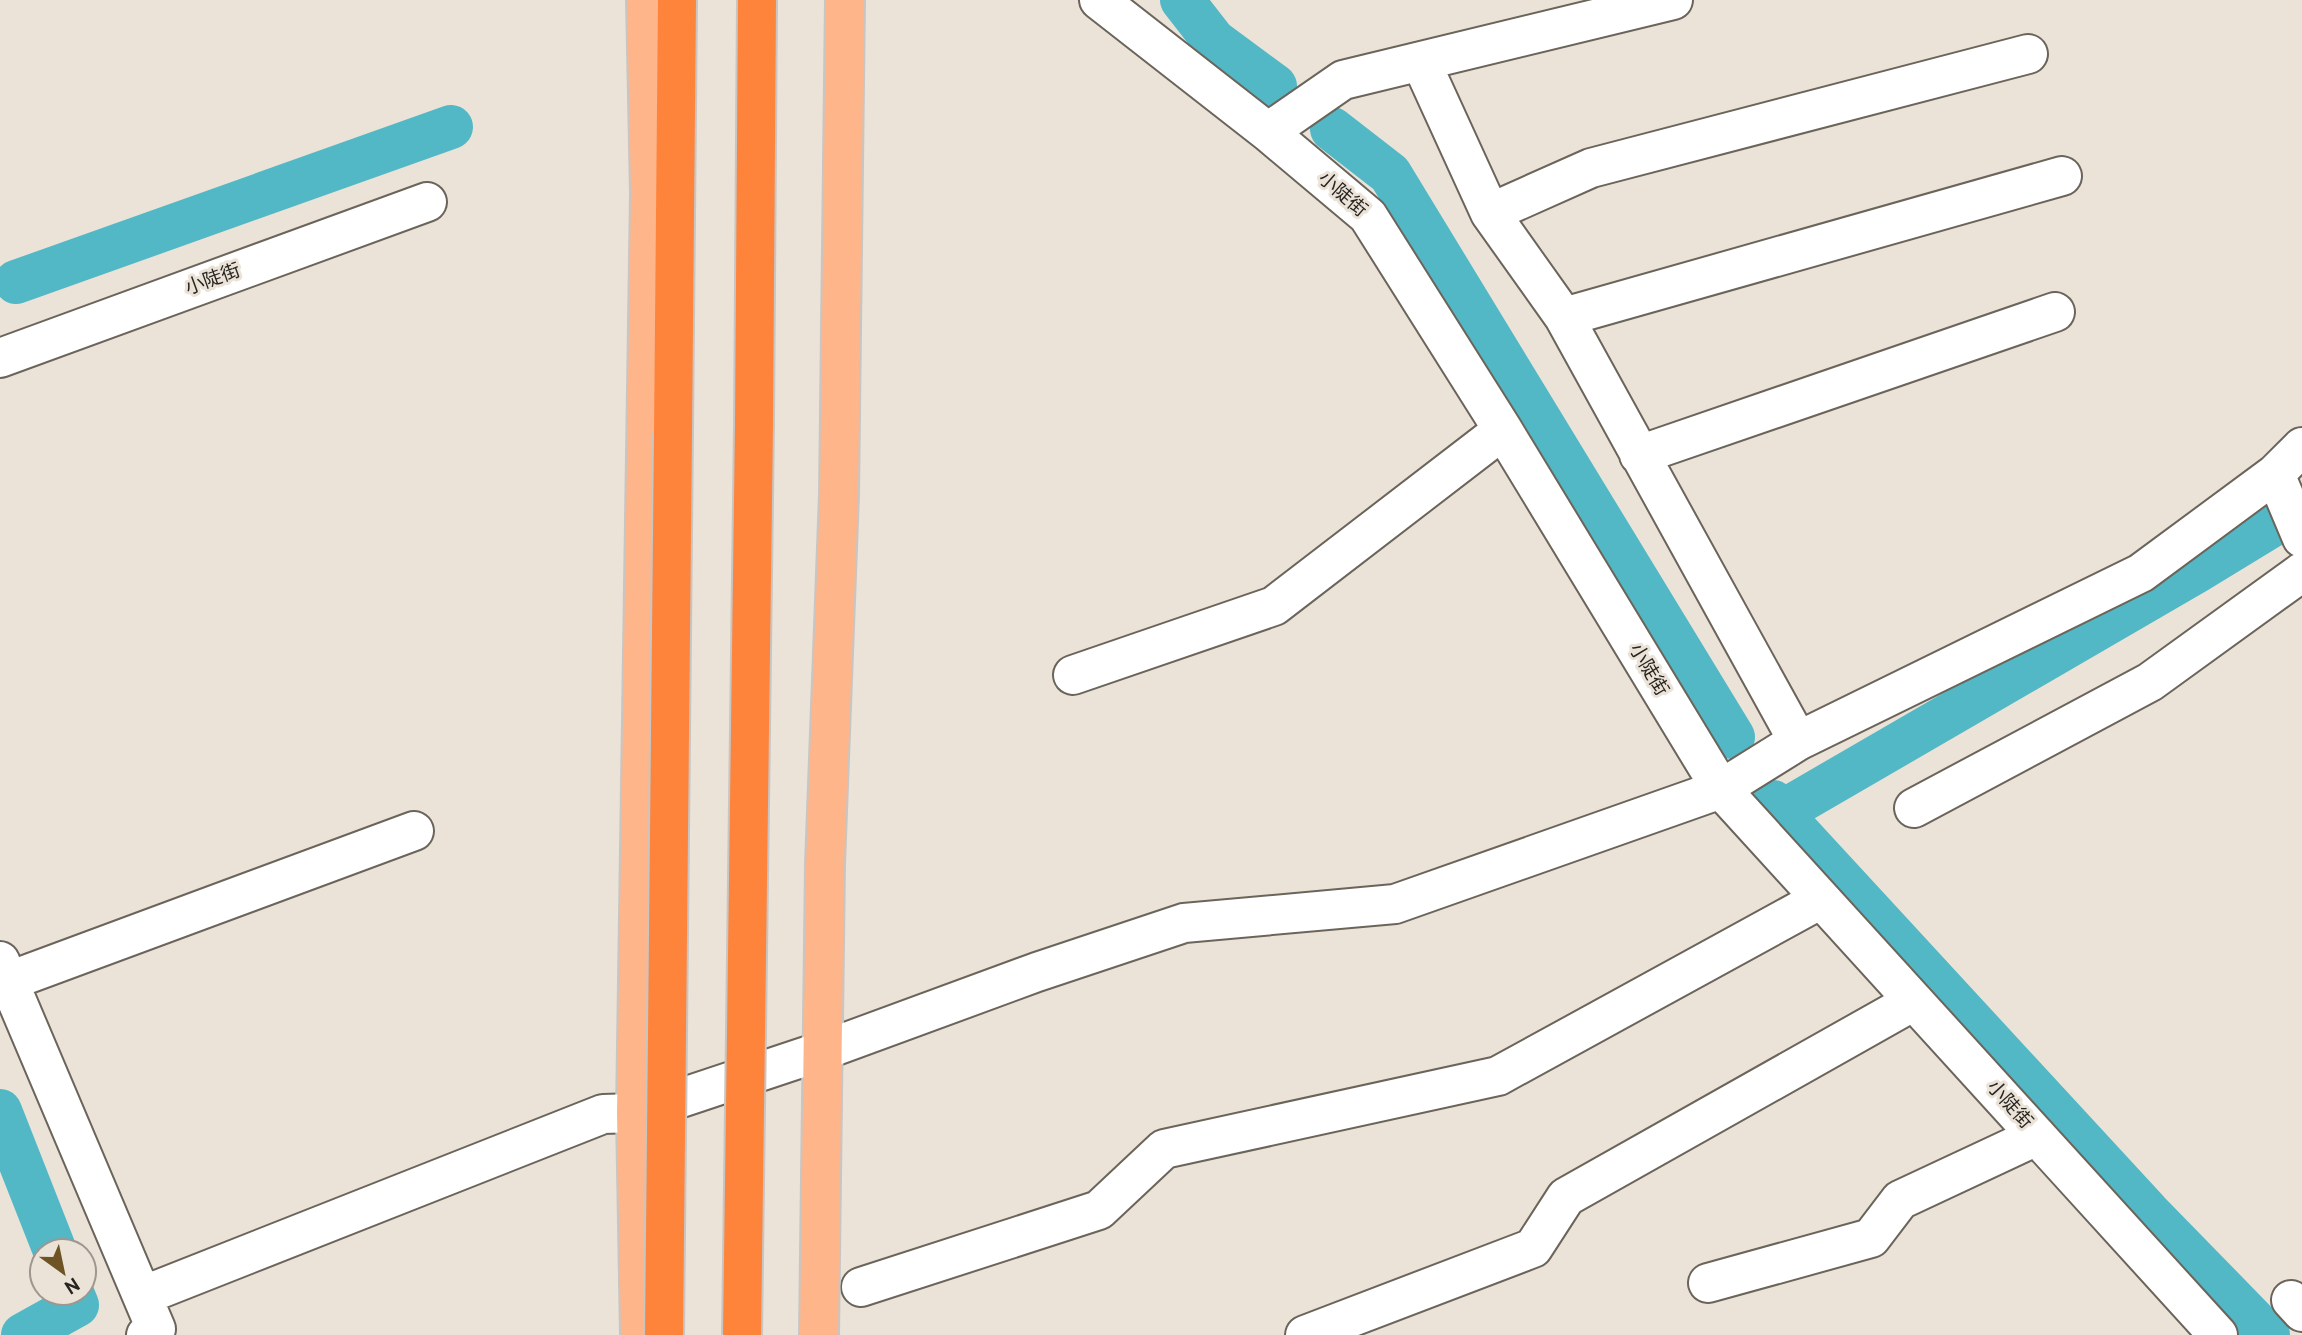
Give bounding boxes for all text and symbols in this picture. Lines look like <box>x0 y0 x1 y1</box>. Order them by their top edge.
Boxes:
street label: 小陡街 <box>1313 167 1371 223</box>
street label: 小陡街 <box>182 259 244 301</box>
street label: 小陡街 <box>1623 639 1673 701</box>
street label: 小陡街 <box>1981 1076 2037 1134</box>
north arrow <box>28 1237 98 1307</box>
text: N <box>59 1271 83 1298</box>

